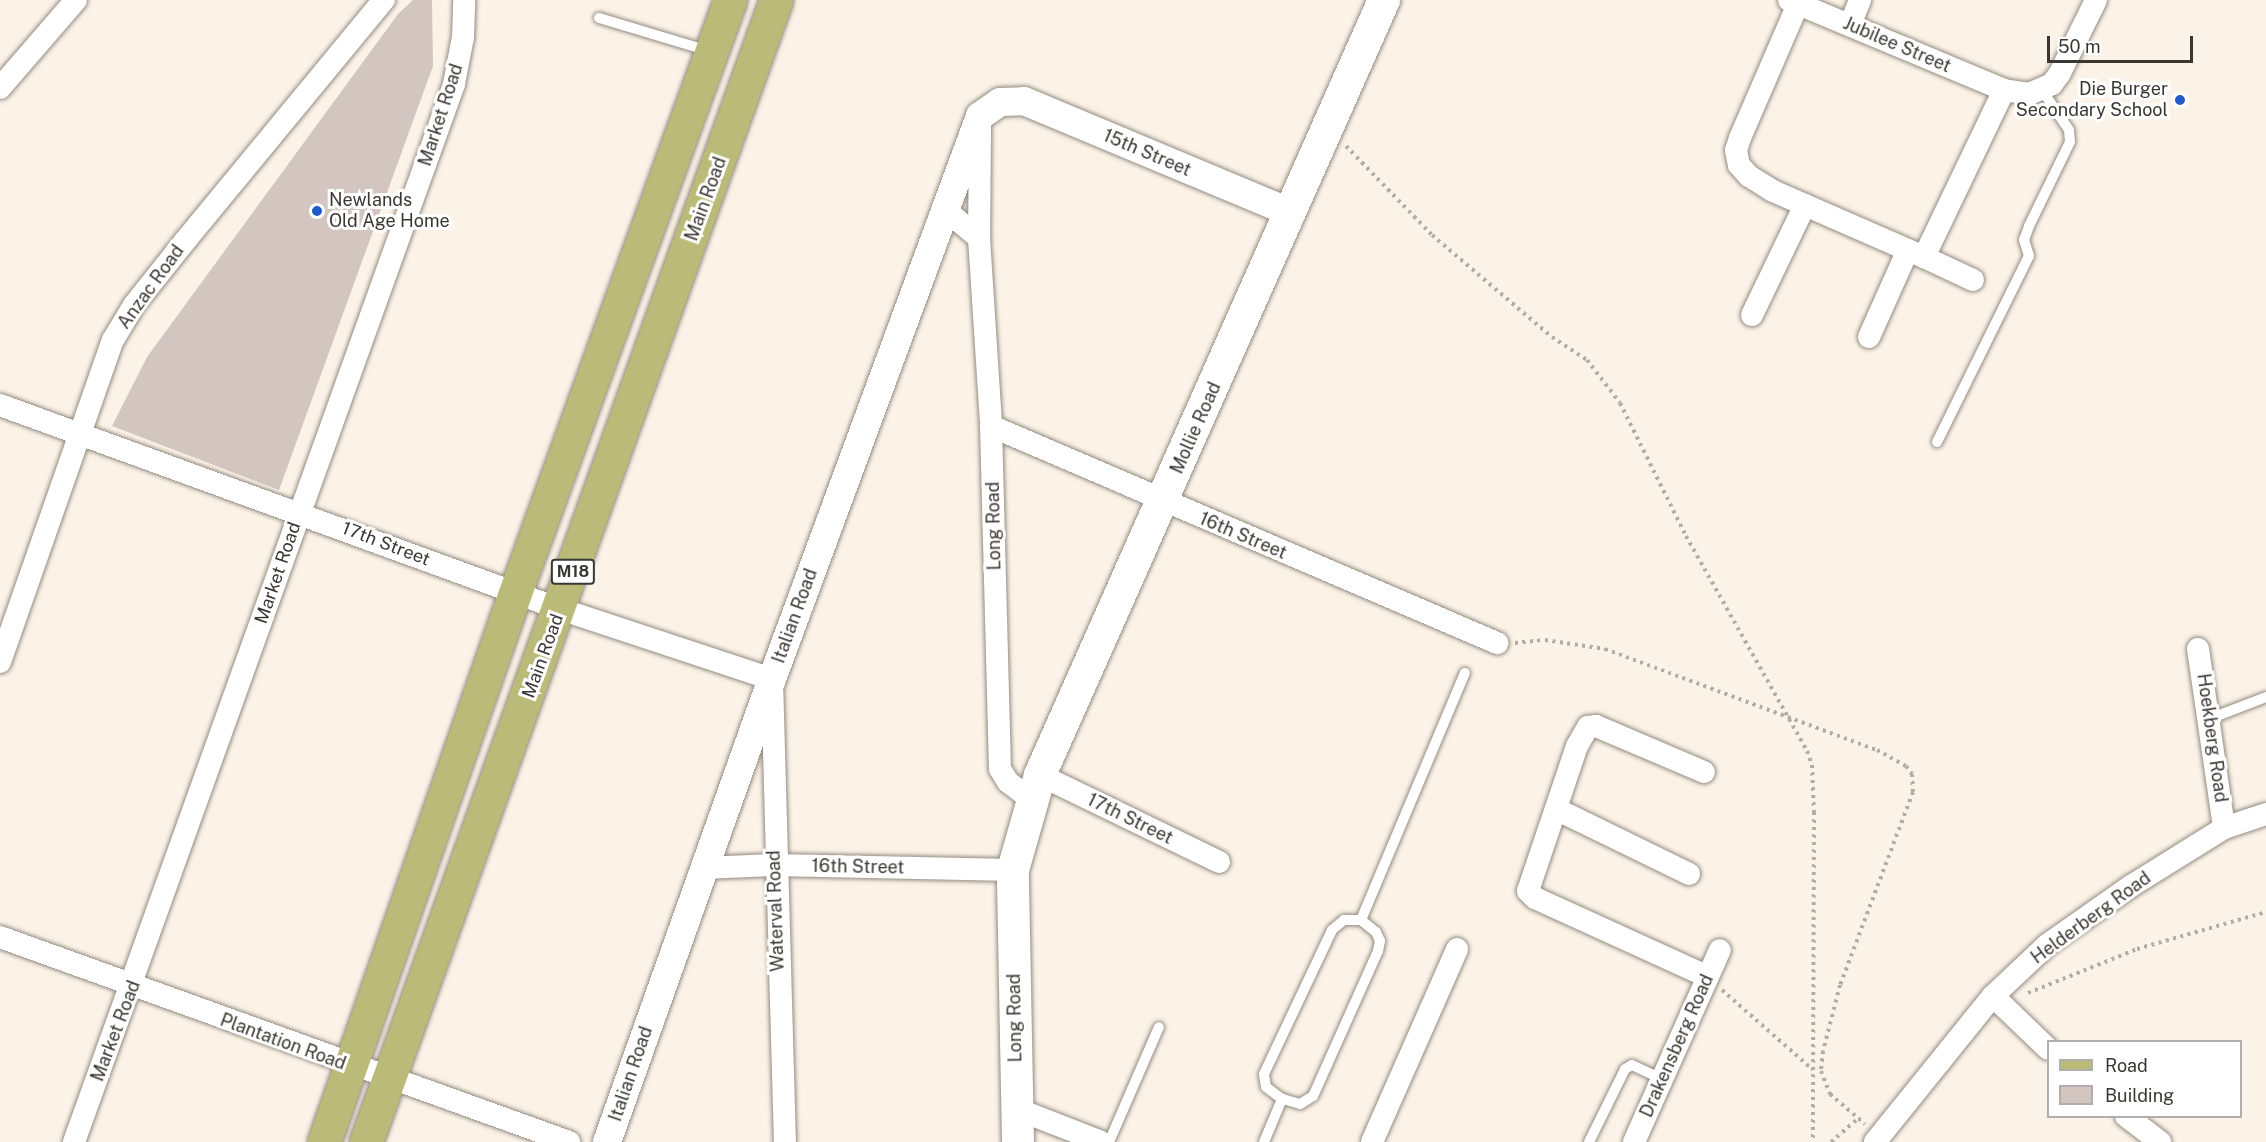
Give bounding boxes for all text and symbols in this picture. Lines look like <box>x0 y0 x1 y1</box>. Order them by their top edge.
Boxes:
street label: Jubilee Street <box>1840 13 1954 77</box>
scale bar <box>2050 24 2196 62</box>
text: 50 m <box>2058 36 2101 57</box>
street label: Market Road <box>414 61 468 169</box>
place label: Die Burger Secondary School <box>2016 79 2168 122</box>
marker: Die Burger Secondary School <box>2173 93 2187 107</box>
street label: 15th Street <box>1100 125 1194 181</box>
street label: Main Road <box>681 154 731 244</box>
place label: Newlands Old Age Home <box>329 190 450 232</box>
marker: Newlands Old Age Home <box>310 204 324 218</box>
street label: Anzac Road <box>113 241 189 333</box>
street label: Mollie Road <box>1166 379 1226 477</box>
street label: Long Road <box>982 481 1006 571</box>
street label: 16th Street <box>1196 508 1290 564</box>
street label: 17th Street <box>339 517 433 571</box>
street label: Market Road <box>250 519 306 627</box>
road number: M18 <box>550 559 596 585</box>
street label: Italian Road <box>768 566 822 666</box>
street label: Main Road <box>518 611 568 701</box>
street label: Hoekberg Road <box>2192 672 2232 804</box>
street label: 17th Street <box>1084 789 1176 849</box>
street label: Waterval Road <box>763 850 789 972</box>
street label: 16th Street <box>811 855 905 879</box>
street label: Helderberg Road <box>2027 867 2155 969</box>
street label: Drakensberg Road <box>1636 971 1718 1121</box>
street label: Long Road <box>1003 973 1027 1063</box>
street label: Market Road <box>87 977 145 1085</box>
street label: Plantation Road <box>217 1009 349 1075</box>
street label: Italian Road <box>605 1024 657 1124</box>
legend <box>2047 1040 2242 1118</box>
text: Road <box>2105 1055 2148 1076</box>
text: Building <box>2105 1085 2174 1106</box>

